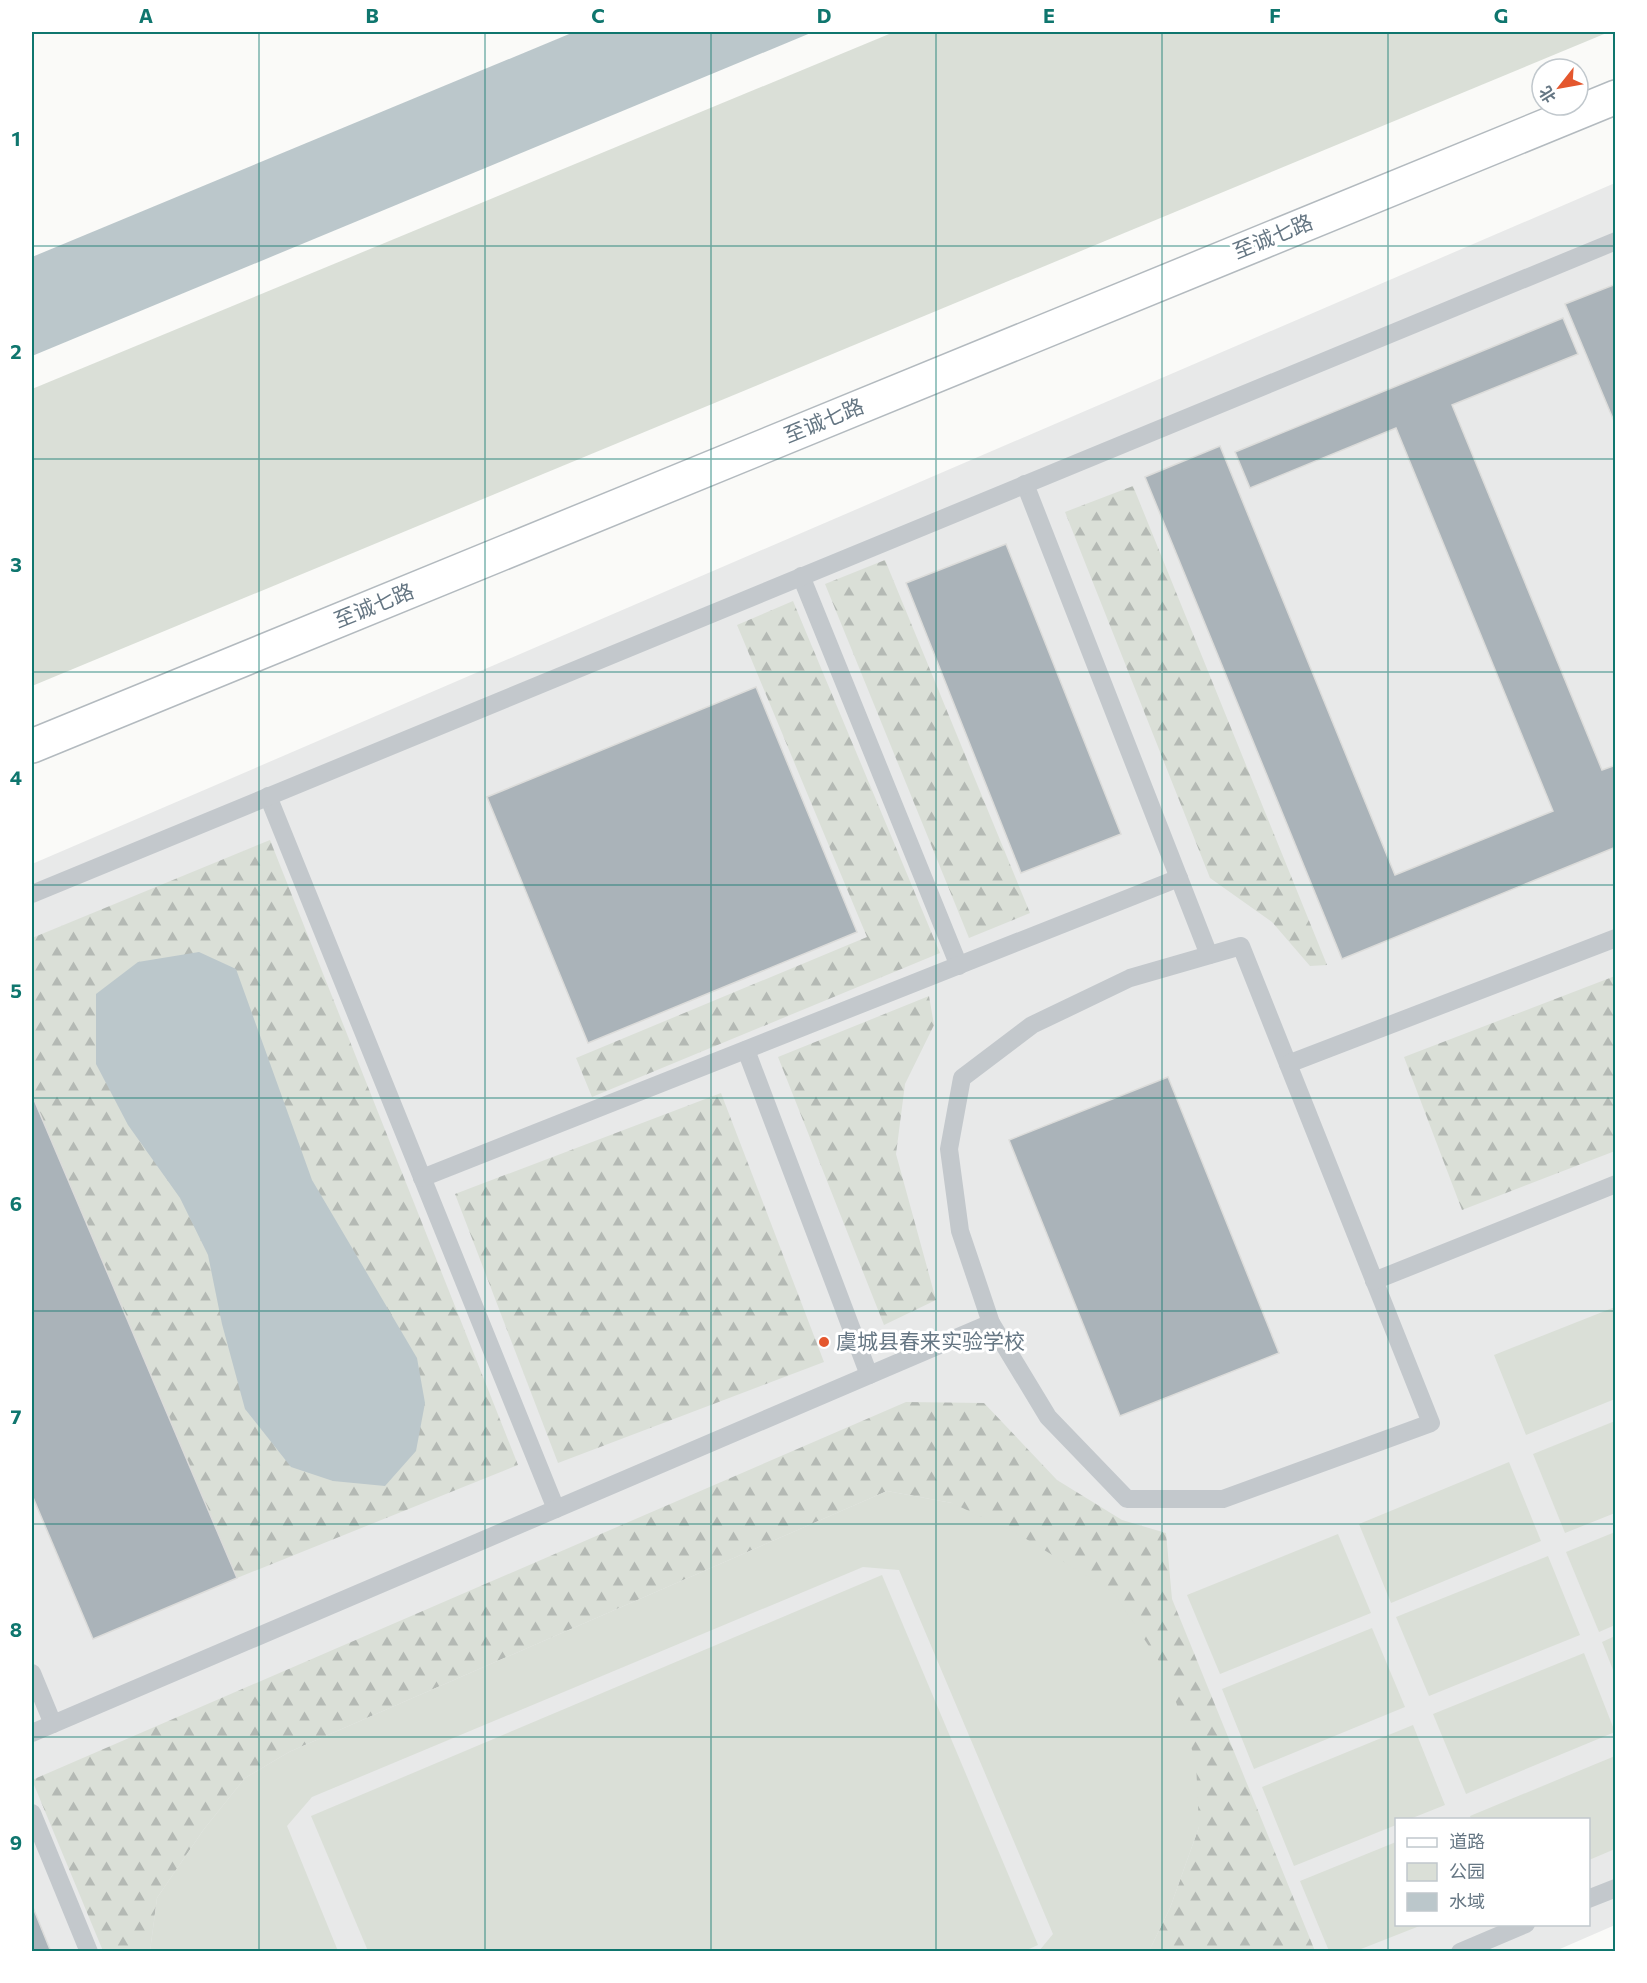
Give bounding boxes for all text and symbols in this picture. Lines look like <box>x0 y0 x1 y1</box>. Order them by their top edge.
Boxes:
text: A <box>139 3 153 27</box>
text: B <box>365 3 379 27</box>
text: C <box>591 3 605 27</box>
text: D <box>817 3 831 27</box>
text: E <box>1043 3 1055 27</box>
text: F <box>1269 3 1281 27</box>
text: G <box>1494 3 1508 27</box>
north arrow <box>1530 57 1590 117</box>
text: 北 <box>1534 83 1559 107</box>
text: 1 <box>11 126 21 150</box>
street label: 至诚七路 <box>1229 208 1316 263</box>
text: 2 <box>10 339 22 363</box>
street label: 至诚七路 <box>780 392 867 447</box>
text: 3 <box>10 552 22 576</box>
street label: 至诚七路 <box>330 577 417 632</box>
text: 4 <box>10 765 22 789</box>
text: 5 <box>10 978 22 1002</box>
text: 6 <box>10 1191 22 1215</box>
place label: 虞城县春来实验学校 <box>836 1328 1025 1353</box>
marker: 虞城县春来实验学校 <box>817 1335 831 1349</box>
text: 7 <box>11 1404 22 1428</box>
text: 8 <box>10 1617 22 1641</box>
legend <box>1395 1818 1590 1926</box>
text: 9 <box>10 1830 22 1854</box>
text: 道路 <box>1449 1830 1485 1852</box>
text: 公园 <box>1449 1860 1485 1882</box>
text: 水域 <box>1449 1890 1485 1912</box>

